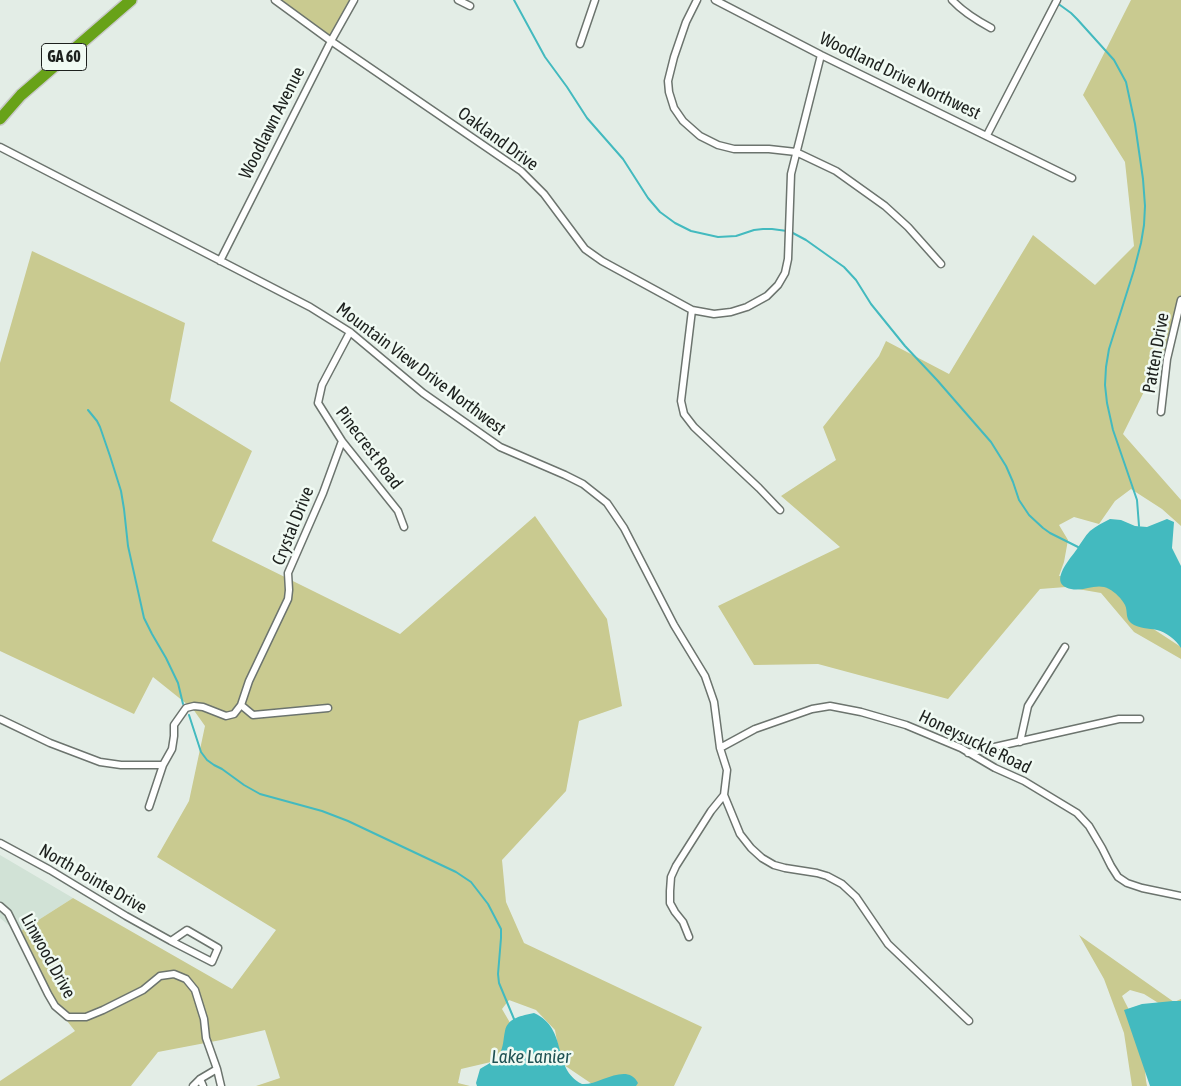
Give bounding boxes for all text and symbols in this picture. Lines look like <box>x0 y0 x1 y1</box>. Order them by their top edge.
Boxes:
street label: Woodland Drive Northwest <box>816 28 984 124</box>
road number: GA 60 <box>42 44 86 70</box>
street label: Woodlawn Avenue <box>234 63 310 183</box>
street label: Oakland Drive <box>453 102 543 176</box>
street label: Mountain View Drive Northwest <box>332 298 510 440</box>
street label: Patten Drive <box>1138 311 1174 395</box>
street label: Pinecrest Road <box>331 402 407 494</box>
street label: Crystal Drive <box>267 484 319 568</box>
street label: Honeysuckle Road <box>915 705 1035 779</box>
street label: North Pointe Drive <box>35 839 151 919</box>
street label: Linwood Drive <box>16 910 80 1002</box>
water label: Lake Lanier <box>491 1046 571 1068</box>

